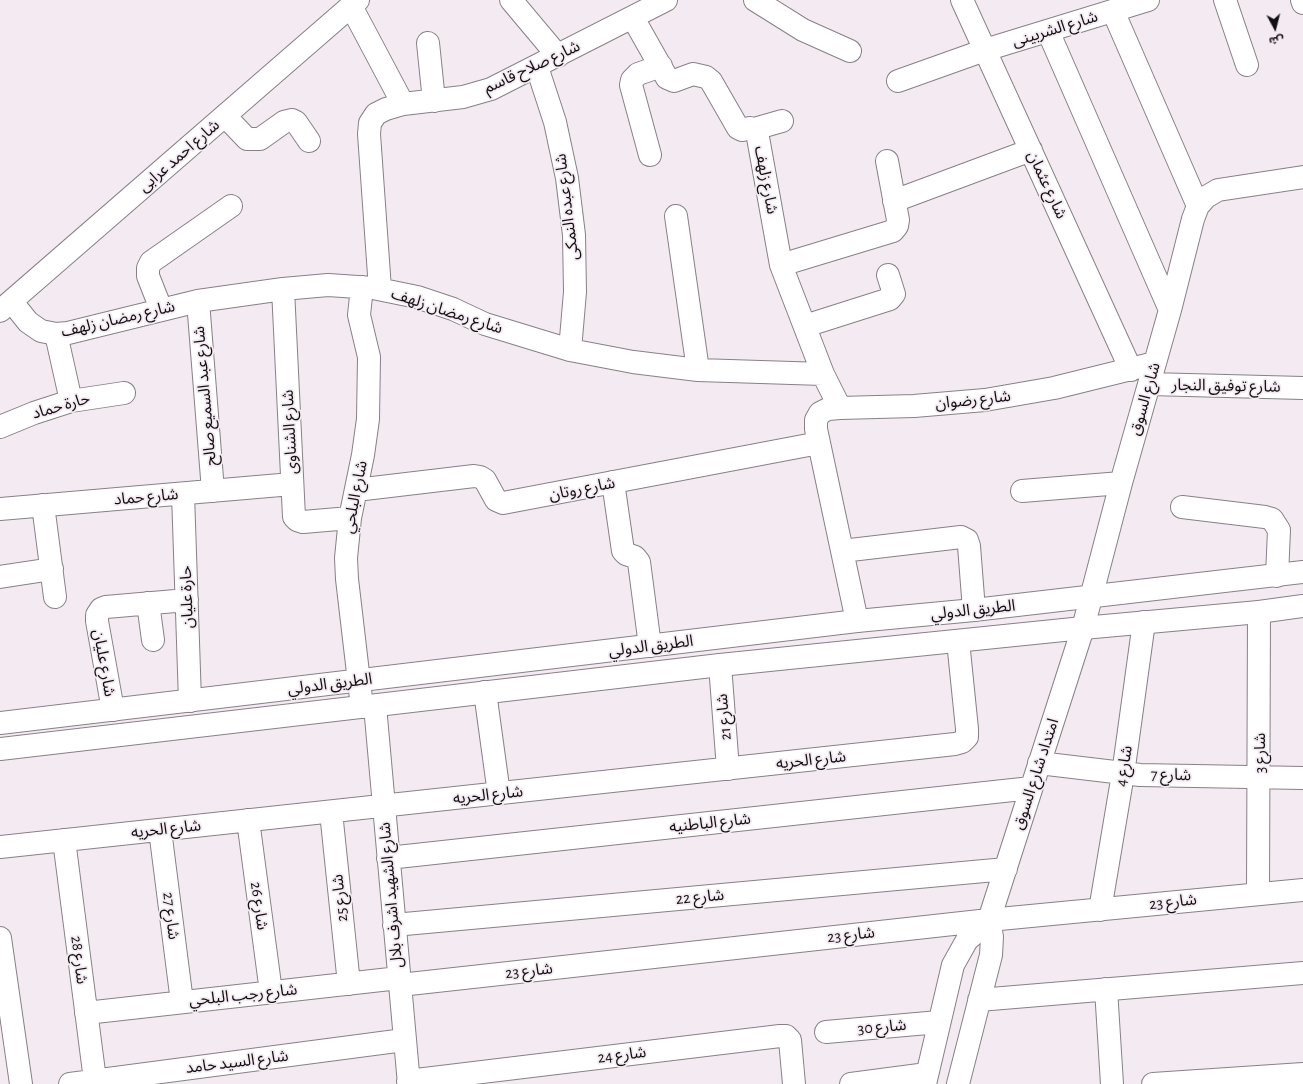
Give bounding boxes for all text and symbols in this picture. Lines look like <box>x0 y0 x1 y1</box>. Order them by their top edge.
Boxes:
street label: شارع الشربينى <box>1010 7 1100 51</box>
north arrow <box>1255 8 1295 48</box>
text: ش <box>1268 34 1285 47</box>
street label: شارع صلاح قاسم <box>481 36 583 98</box>
street label: شارع احمد عرابى <box>134 116 224 196</box>
street label: شارع زلهف <box>750 144 782 216</box>
street label: شارع عثمان <box>1023 148 1071 222</box>
street label: شارع عبده النمكى <box>551 152 583 262</box>
street label: شارع رمضان زلهف <box>389 284 505 338</box>
street label: شارع رمضان زلهف <box>59 297 177 341</box>
street label: شارع عبد السميع صالح <box>189 325 221 467</box>
street label: شارع السوق <box>1125 360 1165 438</box>
street label: شارع توفيق النجار <box>1171 375 1281 397</box>
street label: شارع رضوان <box>934 386 1012 414</box>
street label: حارة حماد <box>30 389 92 423</box>
street label: شارع الشناوى <box>278 389 302 475</box>
street label: شارع البلحي <box>339 459 371 535</box>
street label: شارع روتان <box>547 473 617 505</box>
street label: شارع حماد <box>113 485 179 509</box>
street label: حارة عليان <box>176 565 198 629</box>
street label: الطريق الدولي <box>930 596 1016 624</box>
street label: شارع عليان <box>89 628 119 698</box>
street label: الطريق الدولي <box>608 631 694 661</box>
street label: الطريق الدولي <box>287 669 373 699</box>
street label: شارع 21 <box>712 693 736 741</box>
street label: امتداد شارع السوق <box>1009 716 1063 832</box>
street label: شارع 3 <box>1250 733 1270 773</box>
street label: شارع 4 <box>1111 744 1137 788</box>
street label: شارع الحريه <box>775 747 847 773</box>
street label: شارع 7 <box>1151 765 1191 785</box>
street label: شارع الحريه <box>452 782 524 808</box>
street label: شارع الباطنيه <box>668 809 752 837</box>
street label: شارع الحريه <box>130 816 202 842</box>
street label: شارع الشهيد اشرف بلال <box>375 821 407 969</box>
street label: شارع 25 <box>328 873 352 923</box>
street label: شارع 26 <box>246 881 272 931</box>
street label: شارع 22 <box>675 885 725 909</box>
street label: شارع 23 <box>1148 890 1198 914</box>
street label: شارع 27 <box>159 891 183 941</box>
street label: شارع 23 <box>826 923 876 947</box>
street label: شارع 28 <box>67 935 91 985</box>
street label: شارع 23 <box>504 959 554 983</box>
street label: شارع رجب البلحي <box>188 980 298 1010</box>
street label: شارع 30 <box>857 1015 907 1039</box>
street label: شارع 24 <box>597 1042 647 1068</box>
street label: شارع السيد حامد <box>184 1046 290 1078</box>

